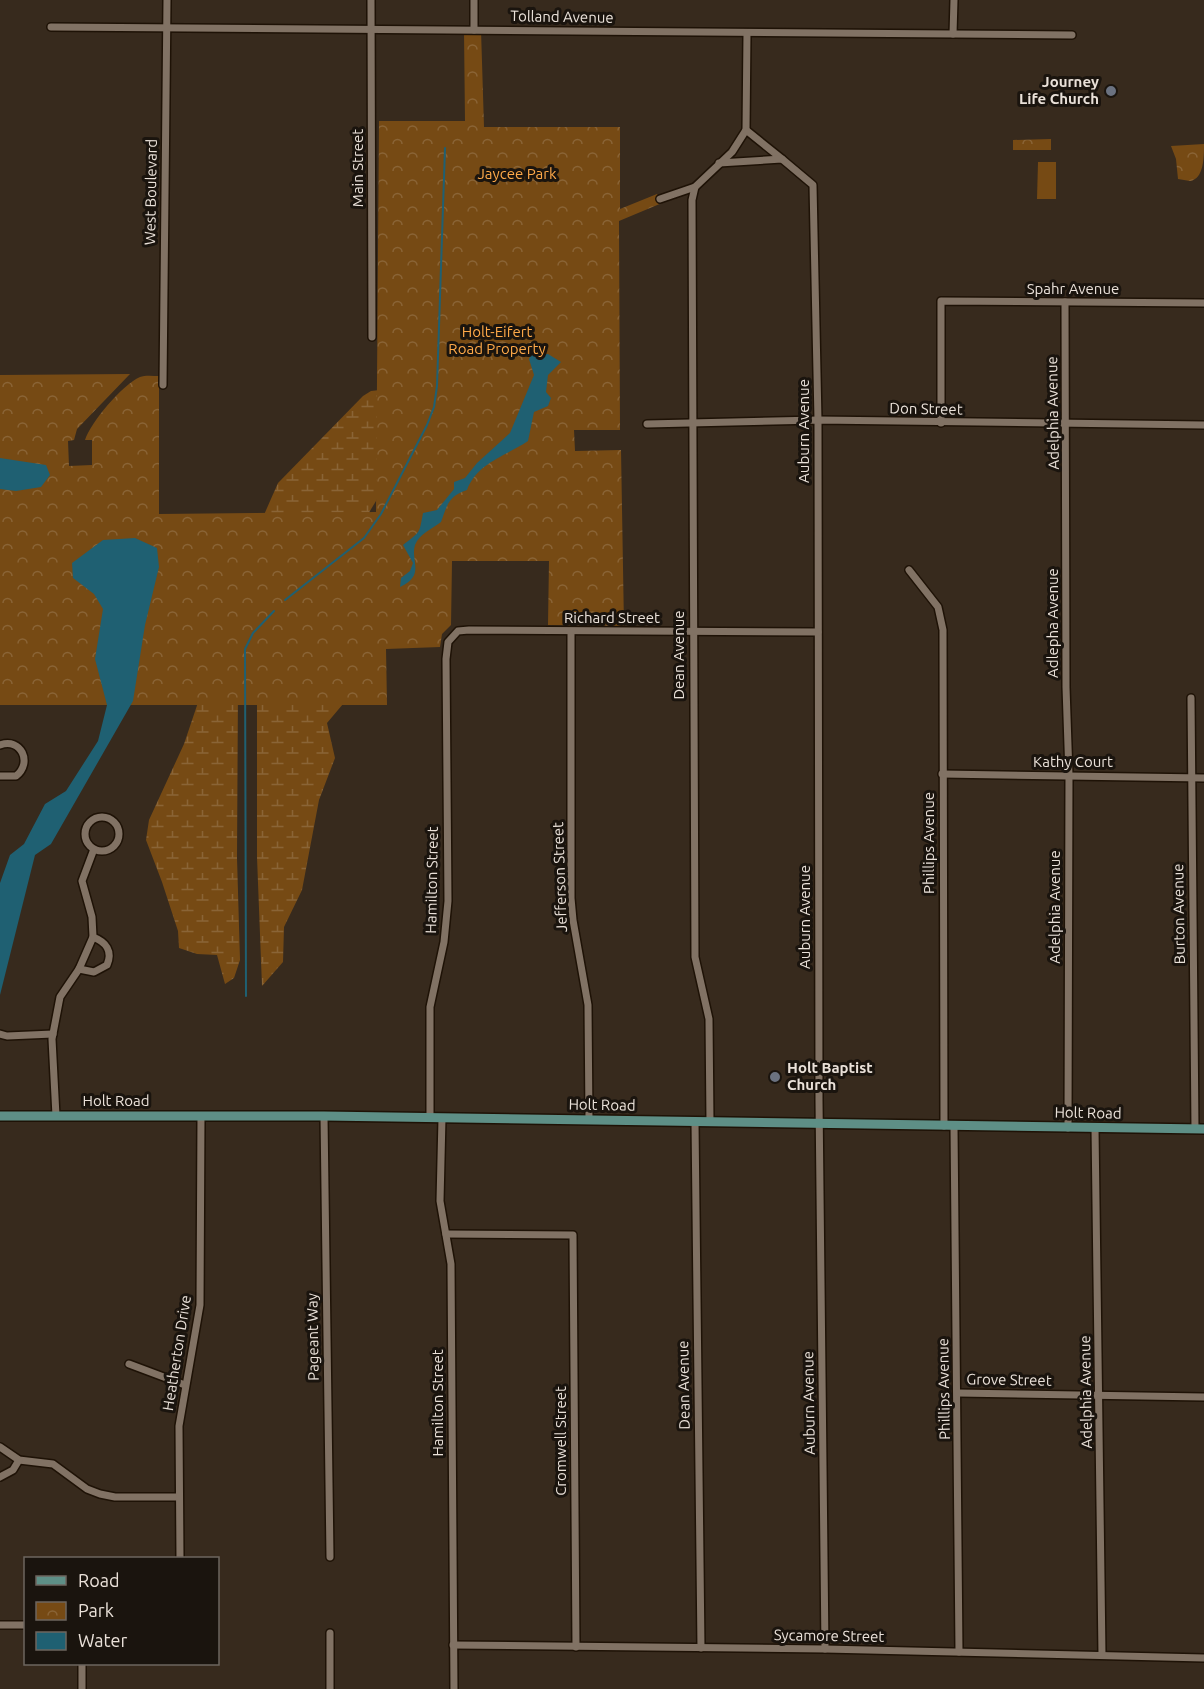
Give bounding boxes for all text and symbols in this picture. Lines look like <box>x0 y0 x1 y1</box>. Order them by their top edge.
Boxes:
street label: Tolland Avenue <box>510 7 614 26</box>
place label: Journey Life Church <box>1019 73 1099 107</box>
marker: Journey Life Church <box>1104 84 1118 98</box>
street label: Main Street <box>349 129 366 207</box>
street label: West Boulevard <box>141 139 160 245</box>
park label: Jaycee Park <box>477 165 557 182</box>
street label: Spahr Avenue <box>1027 280 1119 297</box>
park label: Holt-Eifert Road Property <box>448 323 546 357</box>
street label: Adelphia Avenue <box>1043 356 1062 470</box>
street label: Auburn Avenue <box>795 379 812 483</box>
street label: Don Street <box>889 399 963 418</box>
street label: Adlepha Avenue <box>1044 568 1061 678</box>
street label: Richard Street <box>564 609 660 626</box>
street label: Dean Avenue <box>670 610 687 700</box>
street label: Kathy Court <box>1033 753 1113 770</box>
street label: Phillips Avenue <box>920 792 937 894</box>
street label: Jefferson Street <box>549 822 570 932</box>
street label: Hamilton Street <box>422 826 441 934</box>
street label: Adelphia Avenue <box>1046 850 1063 964</box>
street label: Burton Avenue <box>1169 863 1188 965</box>
street label: Auburn Avenue <box>796 865 813 969</box>
place label: Holt Baptist Church <box>787 1059 873 1093</box>
marker: Holt Baptist Church <box>768 1070 782 1084</box>
street label: Holt Road <box>82 1092 150 1109</box>
street label: Holt Road <box>568 1095 636 1114</box>
street label: Holt Road <box>1054 1103 1122 1122</box>
street label: Pageant Way <box>303 1293 322 1381</box>
street label: Heatherton Drive <box>159 1294 194 1412</box>
street label: Adelphia Avenue <box>1076 1335 1095 1449</box>
street label: Phillips Avenue <box>934 1338 953 1440</box>
street label: Dean Avenue <box>674 1340 693 1430</box>
street label: Hamilton Street <box>429 1349 446 1457</box>
street label: Auburn Avenue <box>799 1351 818 1455</box>
street label: Grove Street <box>966 1370 1052 1389</box>
street label: Cromwell Street <box>552 1386 569 1496</box>
legend <box>24 1557 219 1665</box>
text: Road <box>78 1570 120 1590</box>
text: Park <box>78 1600 114 1620</box>
street label: Sycamore Street <box>774 1626 884 1645</box>
text: Water <box>78 1630 128 1650</box>

